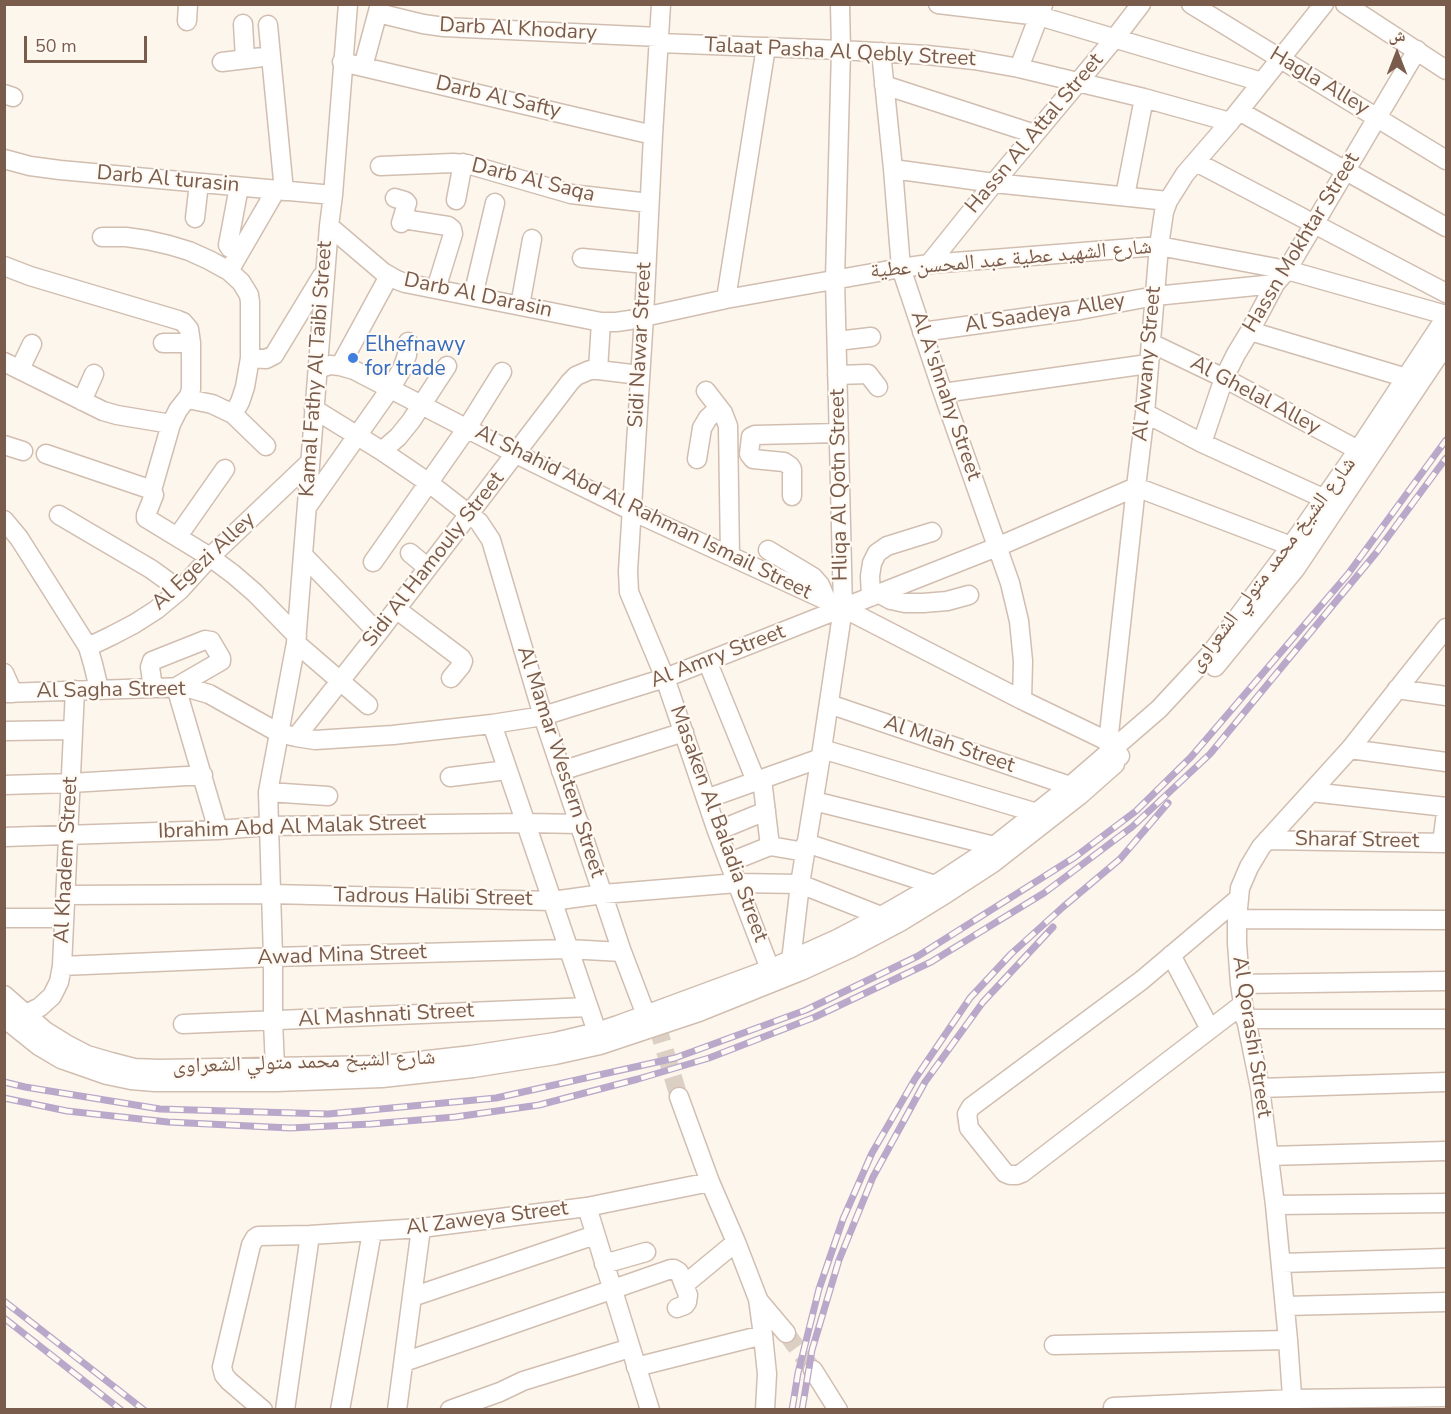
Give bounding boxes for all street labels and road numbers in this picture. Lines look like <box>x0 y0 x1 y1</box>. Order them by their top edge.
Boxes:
street label: Darb Al Khodary <box>439 13 597 47</box>
street label: Talaat Pasha Al Qebly Street <box>704 33 976 73</box>
street label: Hagla Alley <box>1265 42 1373 122</box>
street label: Hassn Al Attal Street <box>961 49 1109 219</box>
street label: Darb Al Safty <box>433 71 563 125</box>
street label: Hassn Mokhtar Street <box>1238 148 1366 338</box>
street label: Darb Al Saqa <box>469 154 597 208</box>
street label: Darb Al turasin <box>95 161 241 199</box>
street label: شارع الشهيد عطية عبد المحسن عطية <box>869 235 1153 285</box>
street label: Kamal Fathy Al Taibi Street <box>295 240 339 498</box>
street label: Sidi Nawar Street <box>624 262 658 428</box>
street label: Darb Al Darasin <box>402 268 554 324</box>
street label: Al Awany Street <box>1129 285 1167 443</box>
street label: Al Saadeya Alley <box>963 289 1127 339</box>
street label: Al A'shnahy Street <box>904 308 986 484</box>
street label: Al Ghelal Alley <box>1186 351 1324 441</box>
street label: Hliqa Al Qotn Street <box>826 389 854 581</box>
street label: Al Shahid Abd Al Rahman Ismail Street <box>471 420 815 606</box>
street label: شارع الشيخ محمد متولي الشعراوى <box>1184 452 1362 678</box>
street label: Sidi Al Hamouly Street <box>358 467 510 653</box>
street label: Al Egezi Alley <box>147 508 261 616</box>
street label: Al Amry Street <box>647 620 789 694</box>
street label: Al Mamar Western Street <box>511 643 609 881</box>
street label: Al Sagha Street <box>36 677 186 705</box>
street label: Masaken Al Baladia Street <box>663 702 773 946</box>
street label: Al Mlah Street <box>880 711 1018 779</box>
street label: Al Khadem Street <box>50 776 84 944</box>
street label: Ibrahim Abd Al Malak Street <box>158 811 426 845</box>
street label: Sharaf Street <box>1295 827 1419 855</box>
street label: Tadrous Halibi Street <box>333 884 533 912</box>
street label: Awad Mina Street <box>257 940 427 972</box>
street label: Al Qorashi Street <box>1226 955 1276 1119</box>
street label: Al Mashnati Street <box>297 999 475 1033</box>
street label: شارع الشيخ محمد متولي الشعراوى <box>172 1046 436 1080</box>
street label: Al Zaweya Street <box>405 1197 569 1241</box>

